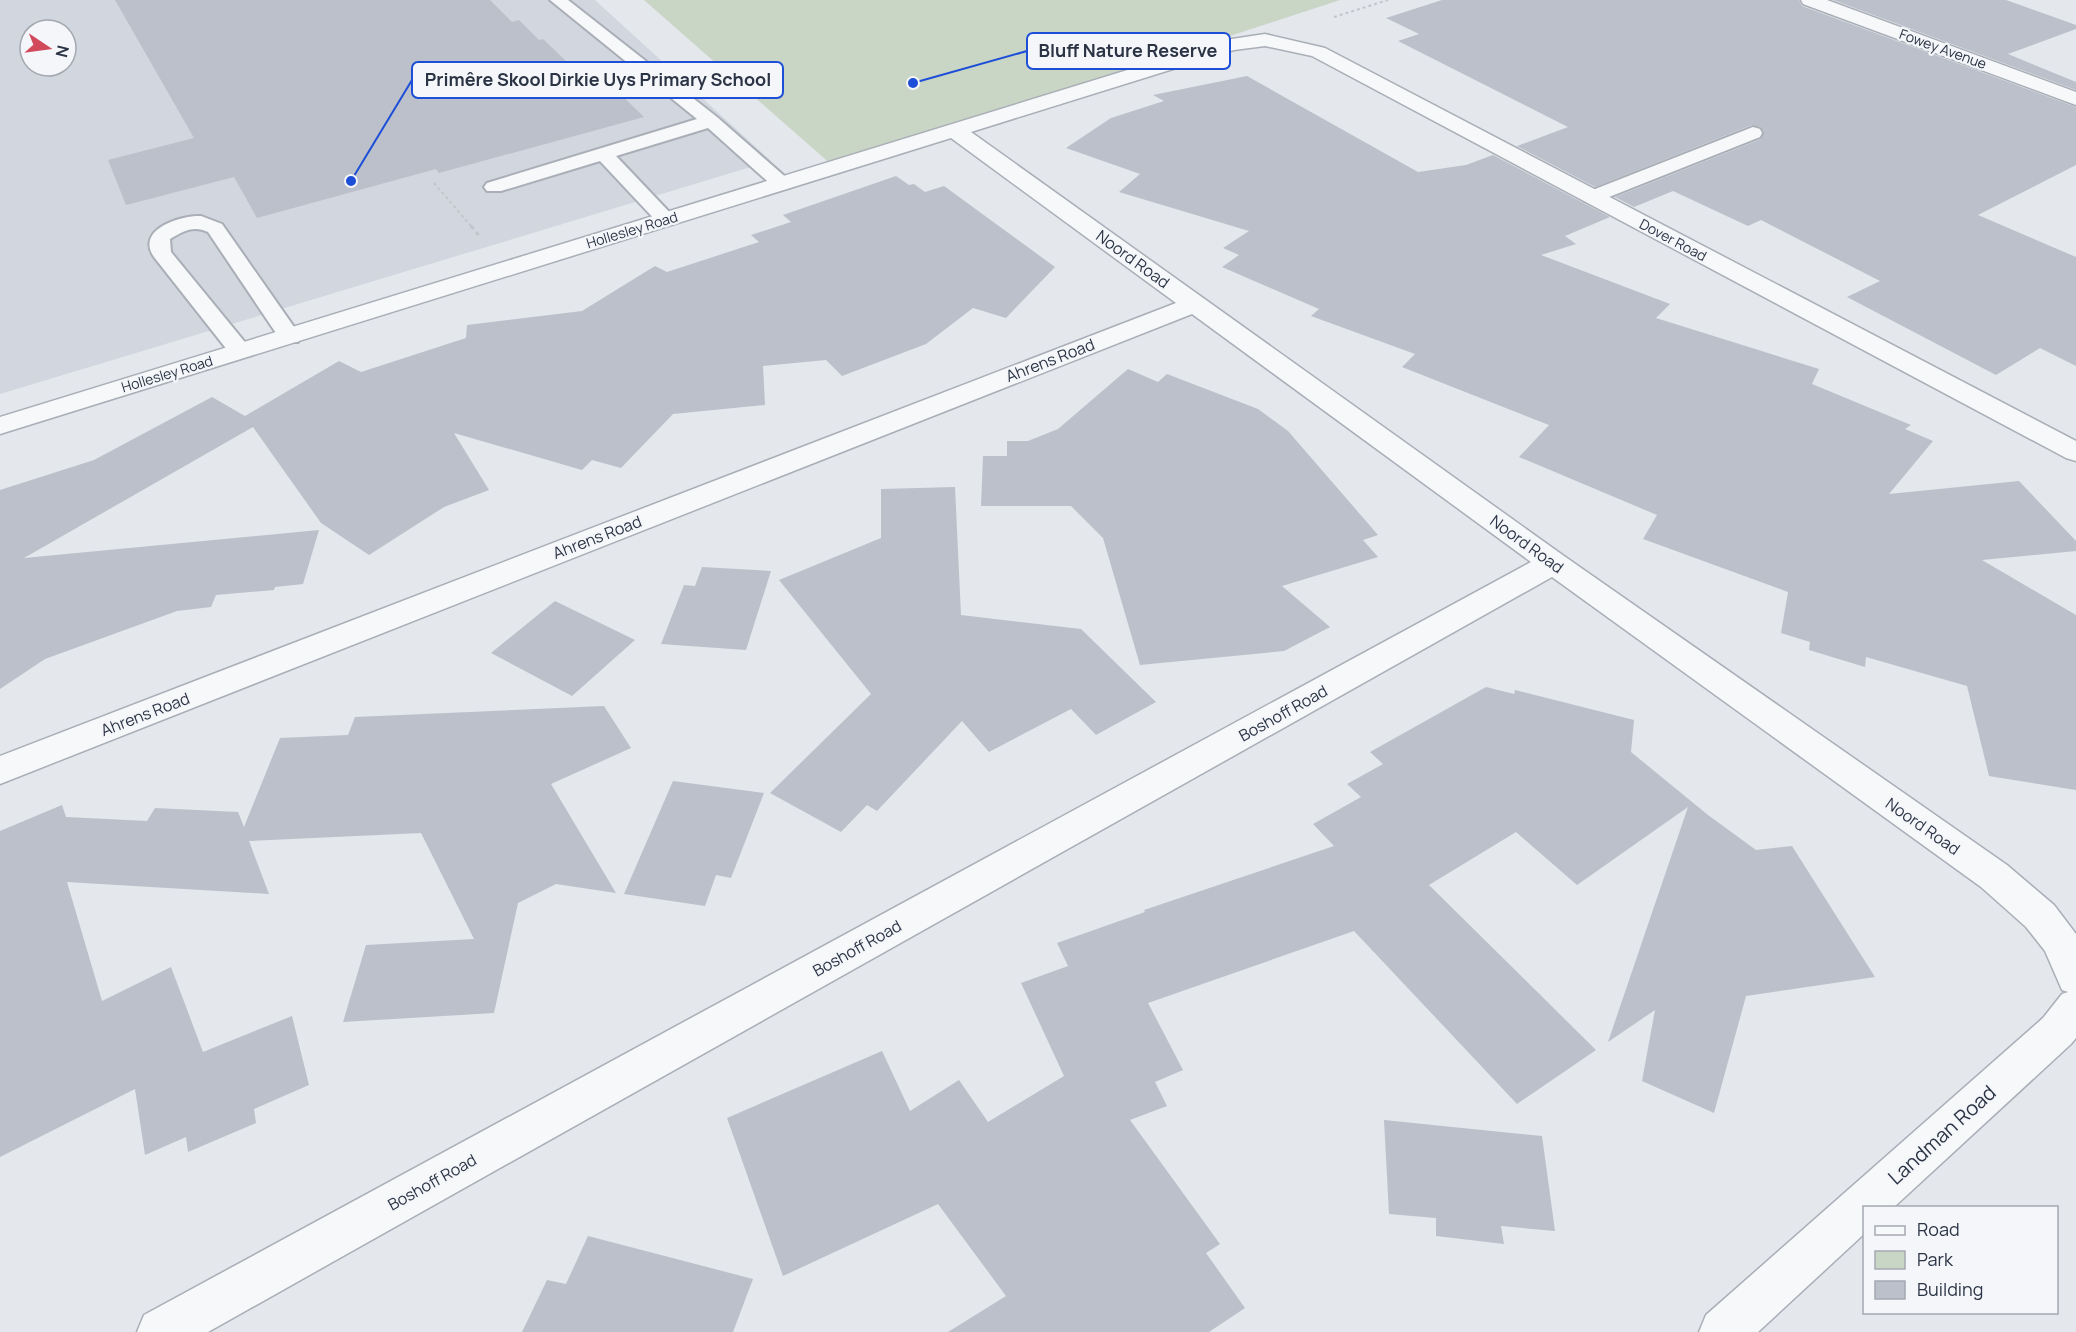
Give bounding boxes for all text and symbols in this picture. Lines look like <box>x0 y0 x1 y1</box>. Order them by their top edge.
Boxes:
north arrow <box>18 18 78 78</box>
street label: Fowey Avenue <box>1897 24 1989 73</box>
callout: Bluff Nature Reserve <box>1027 33 1230 69</box>
text: Bluff Nature Reserve <box>1039 38 1218 62</box>
text: N <box>51 43 75 59</box>
callout: Primêre Skool Dirkie Uys Primary School <box>412 62 783 98</box>
text: Primêre Skool Dirkie Uys Primary School <box>425 67 771 91</box>
street label: Hollesley Road <box>584 207 680 252</box>
street label: Dover Road <box>1636 214 1710 265</box>
street label: Noord Road <box>1092 225 1174 293</box>
street label: Ahrens Road <box>1002 333 1098 387</box>
street label: Hollesley Road <box>119 351 215 396</box>
street label: Ahrens Road <box>549 510 645 564</box>
street label: Noord Road <box>1486 510 1568 578</box>
street label: Boshoff Road <box>1235 680 1331 746</box>
street label: Ahrens Road <box>97 687 193 741</box>
street label: Noord Road <box>1881 792 1965 860</box>
street label: Boshoff Road <box>809 915 905 981</box>
street label: Landman Road <box>1882 1079 2001 1190</box>
street label: Boshoff Road <box>384 1149 480 1215</box>
legend <box>1863 1206 2058 1314</box>
text: Road <box>1917 1217 1960 1241</box>
text: Park <box>1917 1247 1954 1271</box>
text: Building <box>1917 1277 1983 1301</box>

